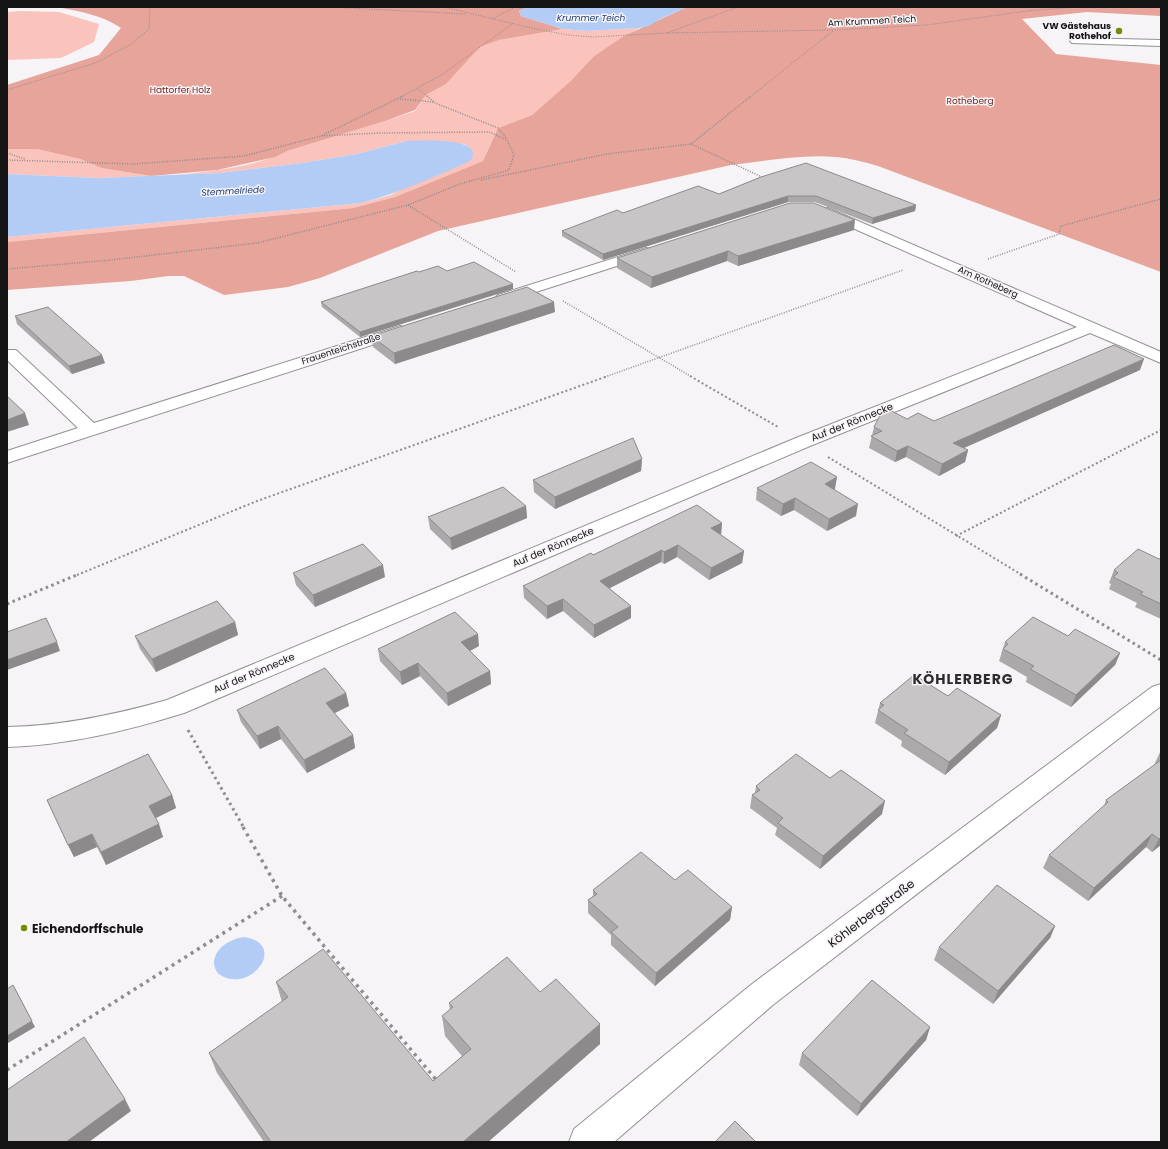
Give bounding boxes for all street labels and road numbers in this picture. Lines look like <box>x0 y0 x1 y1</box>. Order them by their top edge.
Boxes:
street label: Am Krummen Teich <box>828 13 917 29</box>
street label: Am Rotheberg <box>956 263 1020 301</box>
street label: Frauenteichstraße <box>300 330 382 367</box>
street label: Auf der Rönnecke <box>809 399 895 445</box>
street label: Auf der Rönnecke <box>510 523 596 571</box>
street label: Auf der Rönnecke <box>211 649 297 697</box>
street label: Köhlerbergstraße <box>824 875 918 951</box>

